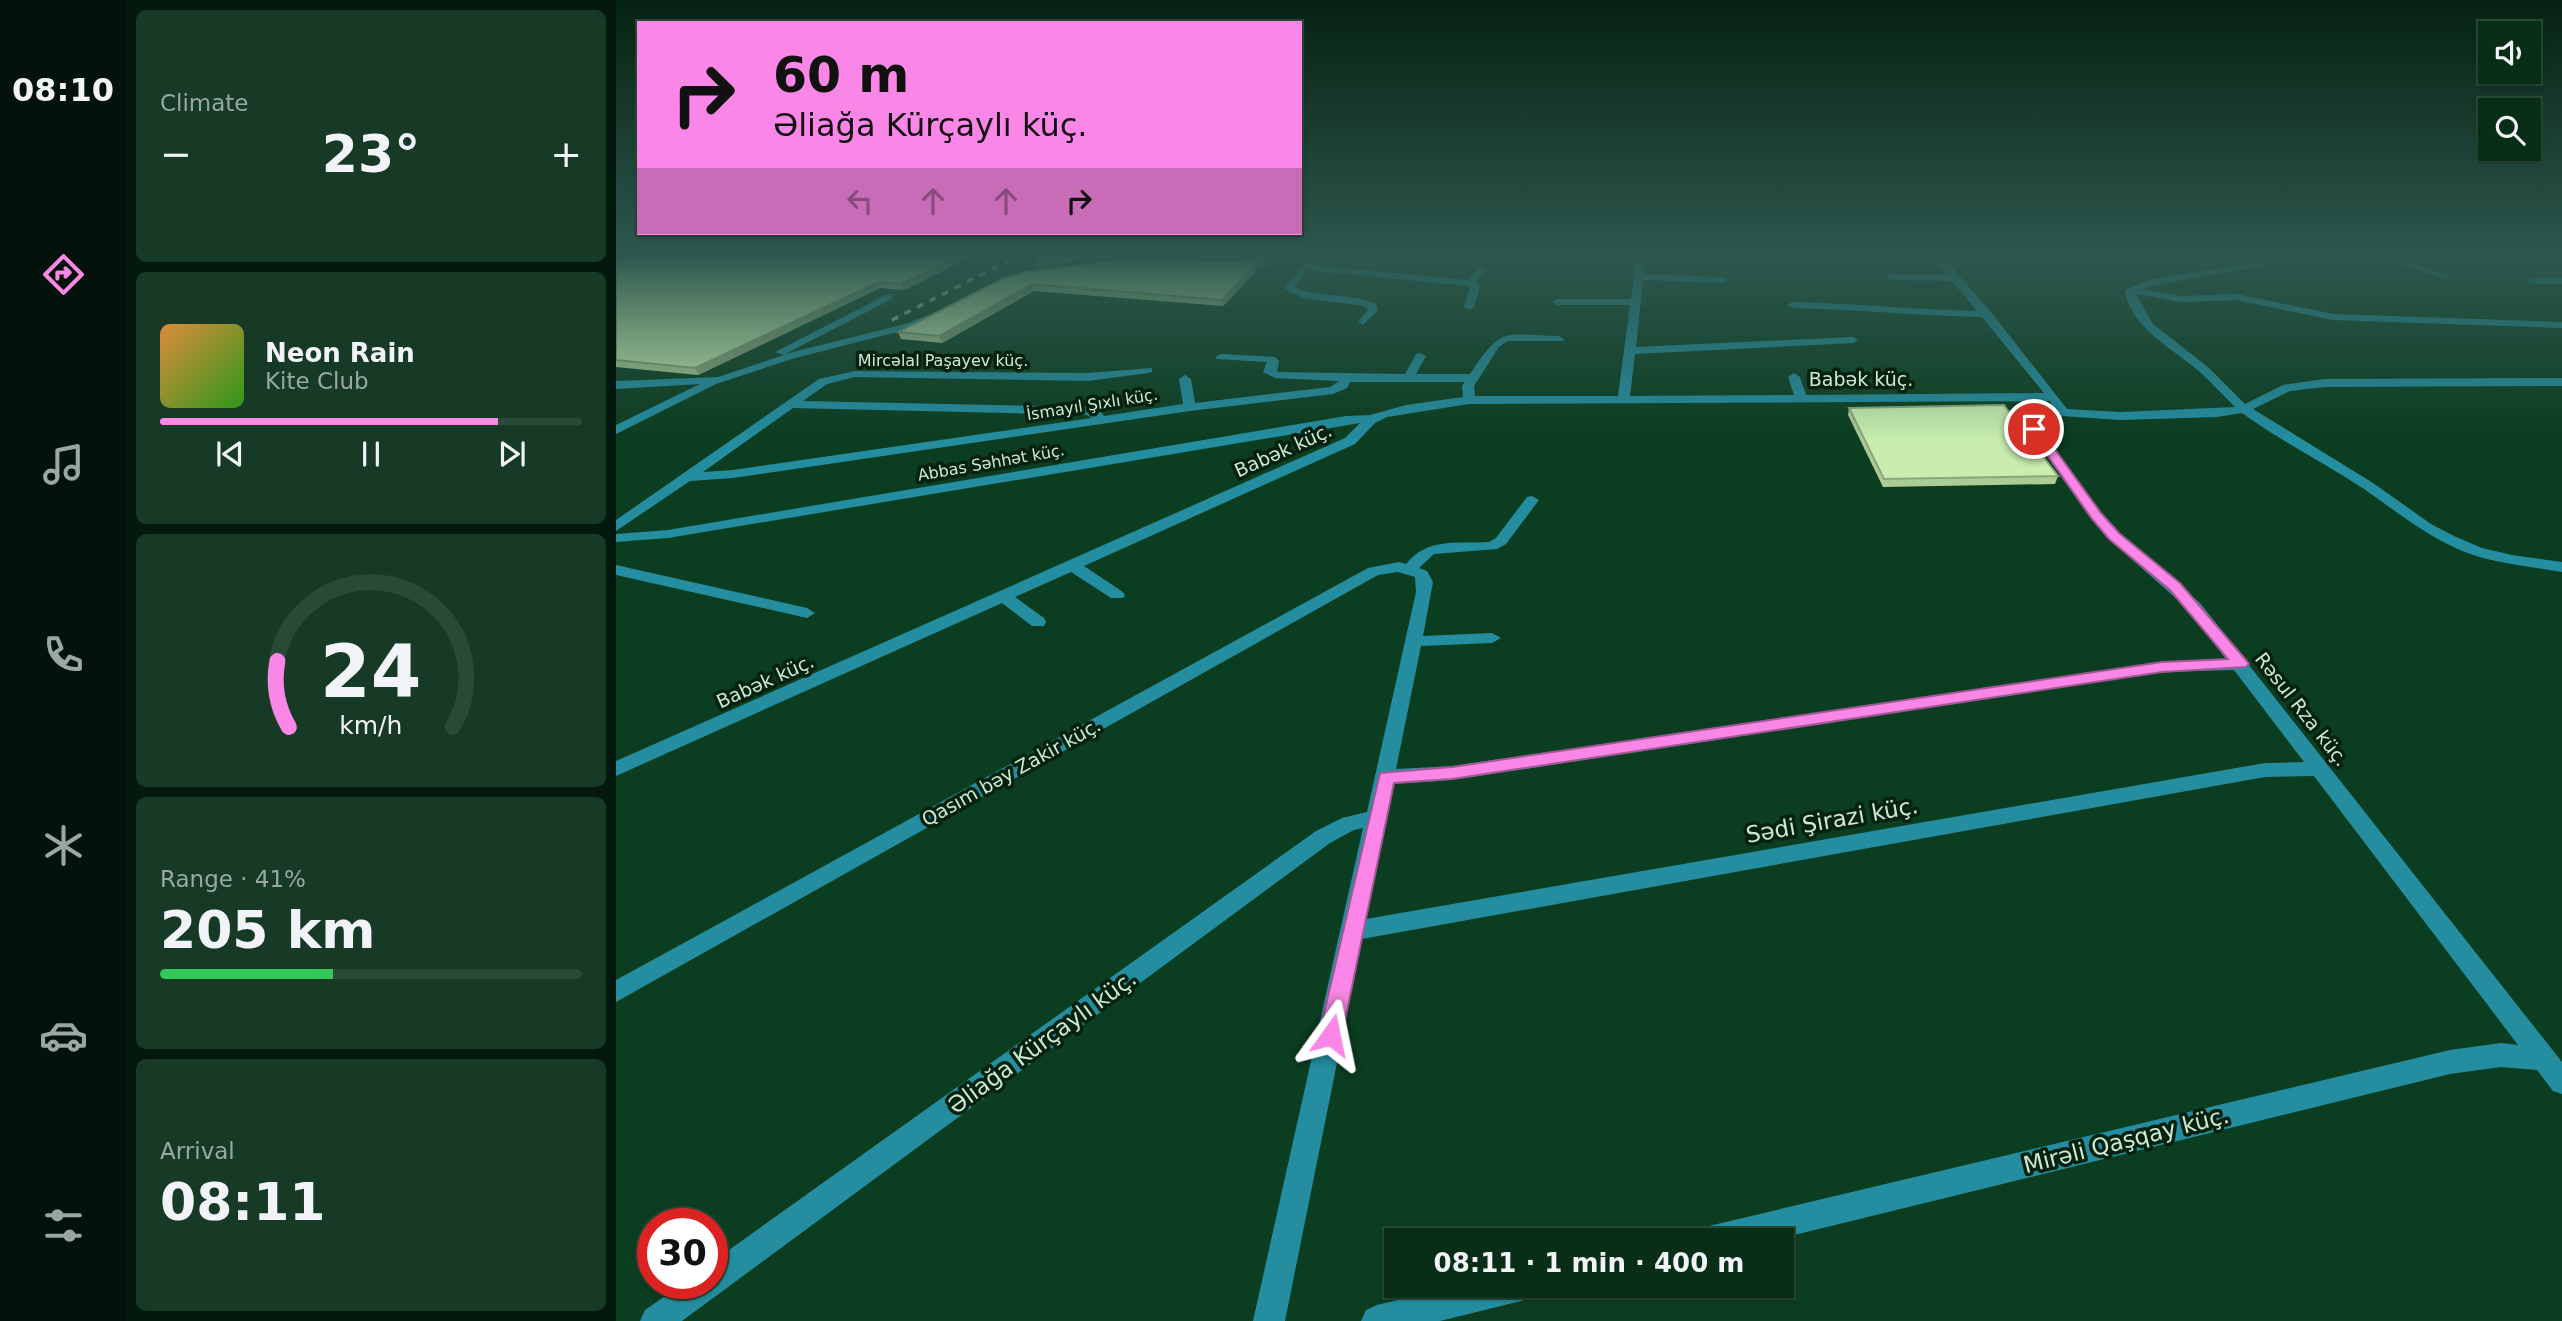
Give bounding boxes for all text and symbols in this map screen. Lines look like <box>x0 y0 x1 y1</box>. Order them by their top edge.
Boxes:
map controls <box>2478 21 2541 161</box>
button: sound <box>2478 21 2541 84</box>
text: 60 m <box>773 47 909 104</box>
icon: right <box>658 49 749 140</box>
text: 08:10 <box>12 71 114 109</box>
text: Climate <box>160 90 249 116</box>
button: search <box>2478 98 2541 161</box>
text: Əliağa Kürçaylı küç. <box>773 106 1087 144</box>
text: 23° <box>322 124 420 184</box>
text: − <box>160 132 192 176</box>
text: + <box>550 132 582 176</box>
icon: left <box>841 182 879 220</box>
icon: ahead <box>914 182 952 220</box>
icon: ahead <box>987 182 1025 220</box>
icon: right <box>1060 182 1098 220</box>
icon: directions <box>39 250 88 299</box>
text: Neon Rain <box>265 338 415 368</box>
street label: Mircəlal Paşayev küç. <box>858 351 1028 370</box>
text: Kite Club <box>265 368 369 394</box>
street label: Babək küç. <box>1809 368 1913 390</box>
street label: İsmayıl Şıxlı küç. <box>1025 385 1159 424</box>
pin <box>2004 399 2064 459</box>
icon: arrive <box>2015 410 2053 448</box>
street label: Babək küç. <box>1231 419 1335 481</box>
icon: previous <box>211 435 249 473</box>
icon: pause <box>352 435 390 473</box>
icon: next <box>493 435 531 473</box>
icon: music <box>39 440 88 489</box>
street label: Abbas Səhhət küç. <box>916 440 1066 485</box>
text: 24 <box>320 629 422 714</box>
icon: phone <box>39 630 88 679</box>
street label: Rəsul Rza küç. <box>2251 648 2353 770</box>
street label: Babək küç. <box>713 650 817 712</box>
text: km/h <box>339 710 403 739</box>
street label: Qasım bəy Zakir küç. <box>918 714 1104 830</box>
street label: Sədi Şirazi küç. <box>1744 792 1920 848</box>
icon: climate <box>39 821 88 870</box>
text: Range · 41% <box>160 866 306 892</box>
text: 205 km <box>160 900 375 960</box>
street label: Əliağa Kürçaylı küç. <box>943 965 1141 1119</box>
position arrow <box>1294 998 1368 1072</box>
icon: car <box>39 1011 88 1060</box>
street label: Mirəli Qaşqay küç. <box>2021 1102 2231 1178</box>
text: Arrival <box>160 1138 235 1164</box>
text: 08:11 <box>160 1172 326 1232</box>
icon: filters <box>39 1201 88 1250</box>
speed limit sign: 30 <box>637 1208 728 1299</box>
text: 08:11 · 1 min · 400 m <box>1434 1248 1744 1278</box>

